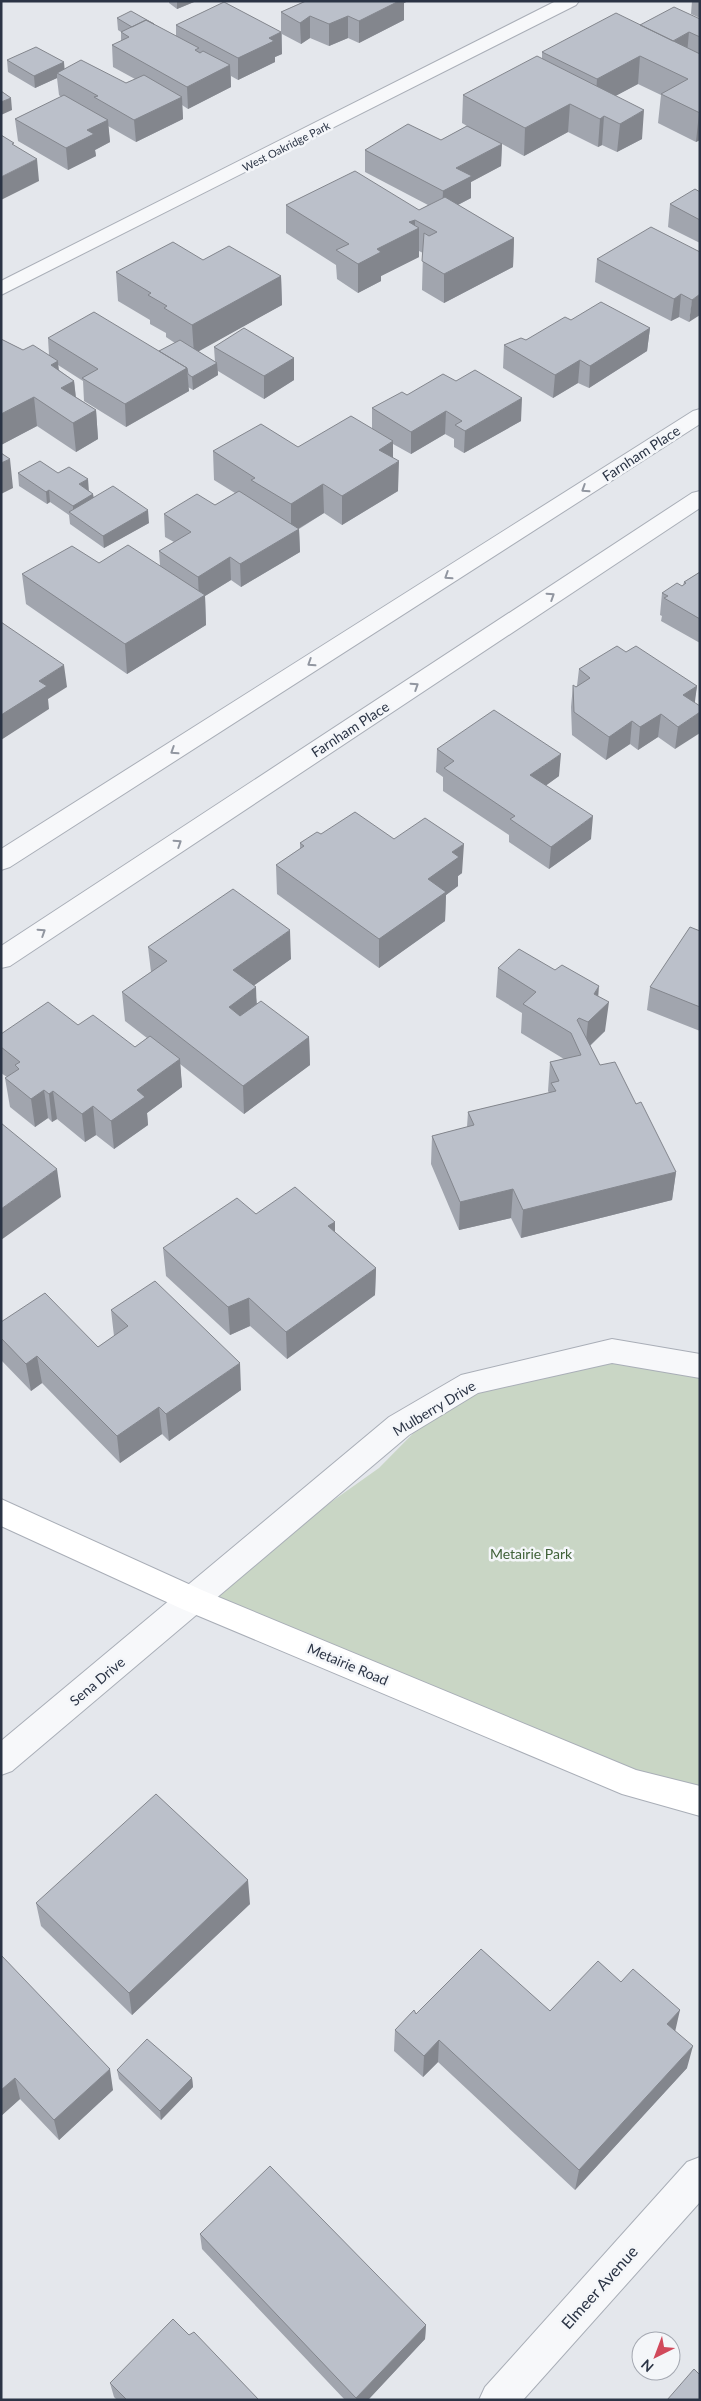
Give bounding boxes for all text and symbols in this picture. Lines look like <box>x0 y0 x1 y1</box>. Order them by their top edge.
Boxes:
street label: West Oakridge Park <box>240 118 332 174</box>
street label: Farnham Place <box>599 422 683 484</box>
one-way arrow <box>581 482 590 492</box>
one-way arrow <box>444 570 454 579</box>
one-way arrow <box>546 593 555 603</box>
one-way arrow <box>307 657 316 667</box>
one-way arrow <box>410 683 419 692</box>
street label: Farnham Place <box>308 698 392 760</box>
one-way arrow <box>170 745 180 754</box>
one-way arrow <box>172 840 181 849</box>
one-way arrow <box>37 929 46 939</box>
street label: Mulberry Drive <box>390 1377 478 1439</box>
park label: Metairie Park <box>490 1545 573 1562</box>
street label: Metairie Road <box>305 1639 391 1689</box>
street label: Sena Drive <box>66 1653 128 1709</box>
street label: Elmeer Avenue <box>557 2242 641 2332</box>
north arrow <box>631 2331 681 2381</box>
text: N <box>637 2356 657 2376</box>

